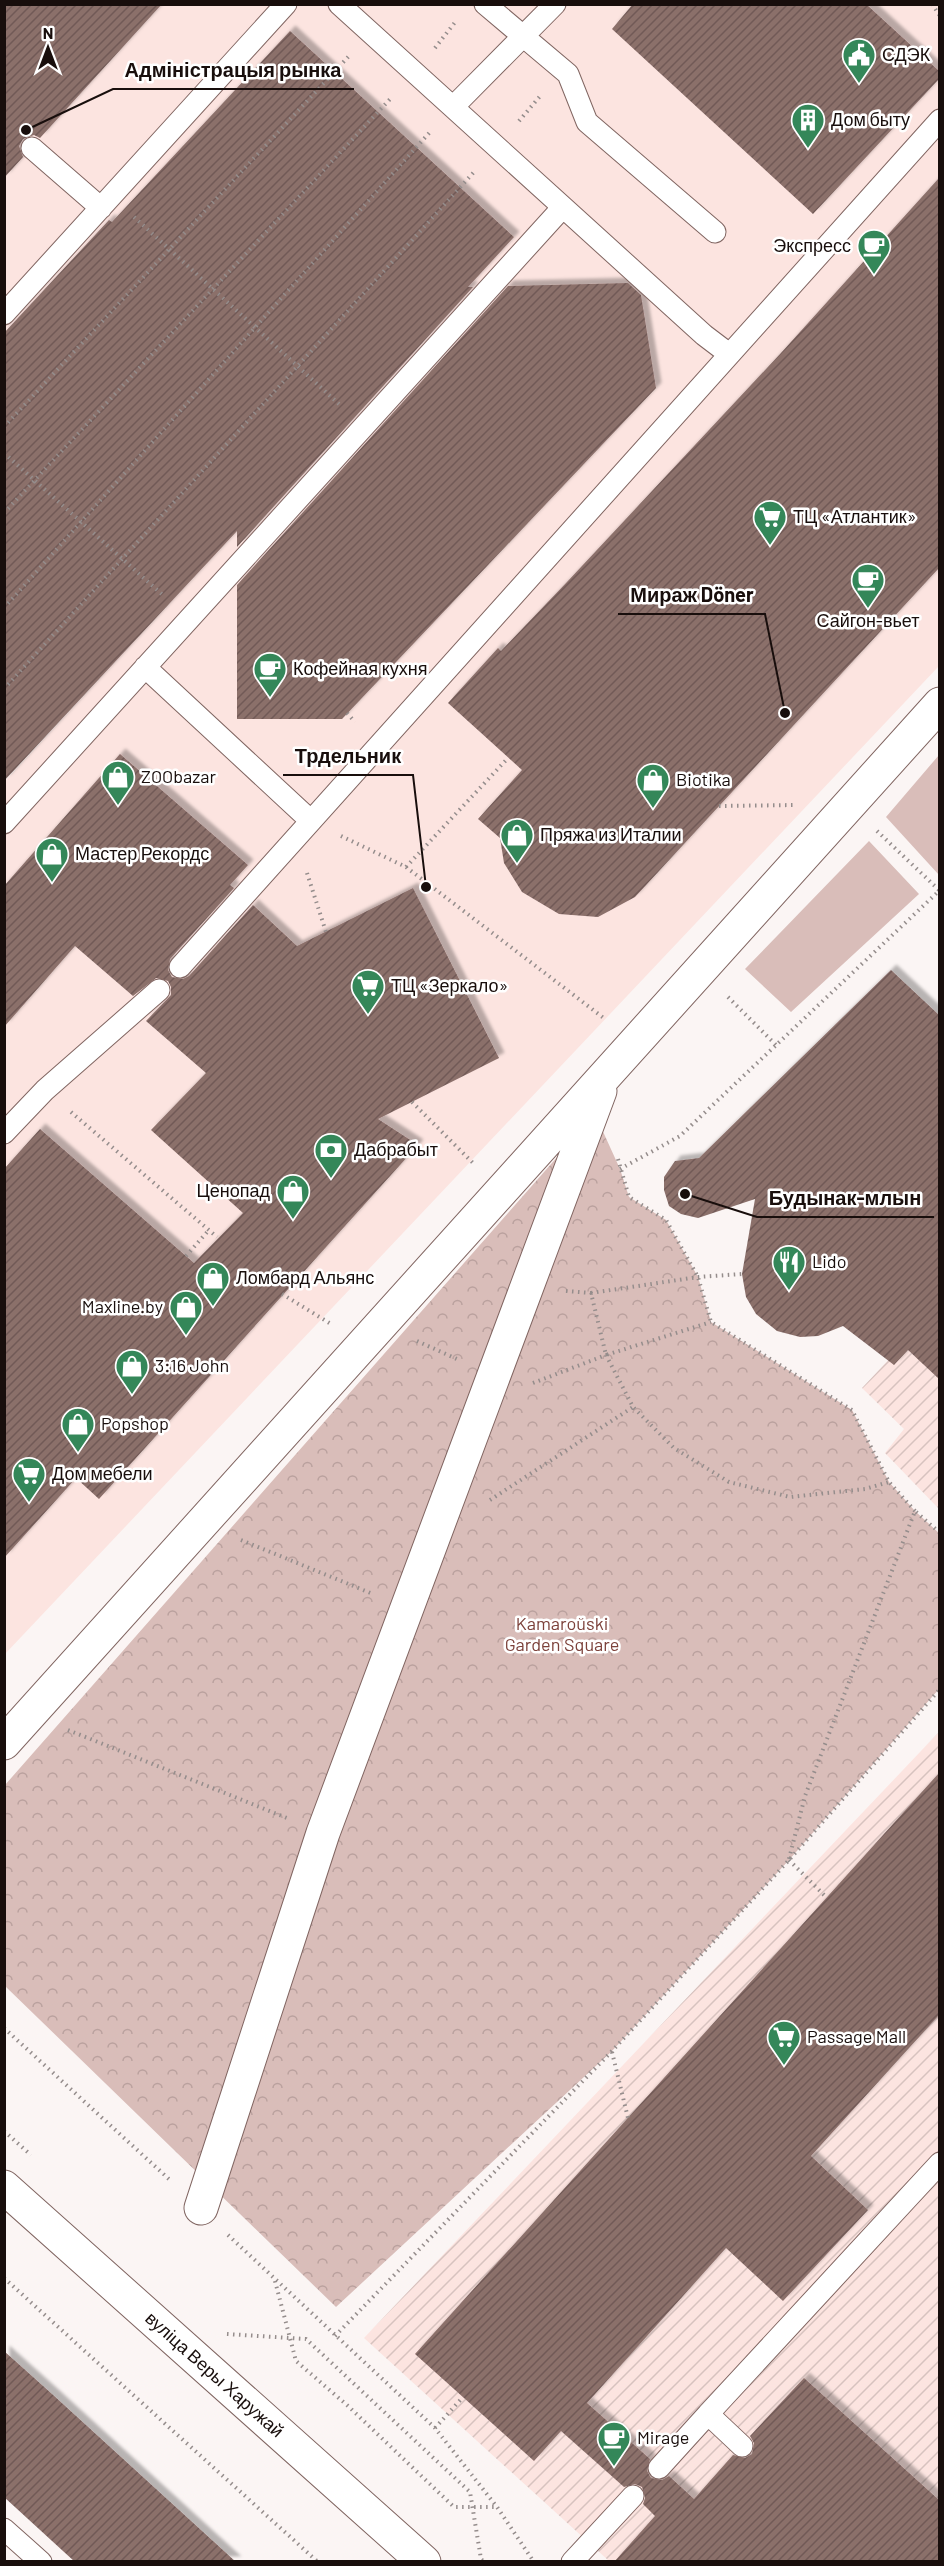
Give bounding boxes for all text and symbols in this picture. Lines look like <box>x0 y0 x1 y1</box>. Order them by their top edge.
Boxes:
north arrow <box>18 18 78 78</box>
text: N <box>43 23 53 42</box>
public building icon: СДЭК <box>841 37 877 84</box>
place label: СДЭК <box>882 43 931 65</box>
callout: Адміністрацыя рынка <box>113 51 354 89</box>
text: Адміністрацыя рынка <box>125 57 342 81</box>
building icon: Дом быту <box>790 102 826 149</box>
place label: Дом быту <box>831 108 910 130</box>
cafe icon: Экспресс <box>856 228 892 275</box>
place label: Экспресс <box>773 234 851 256</box>
supermarket icon: ТЦ «Атлантик» <box>752 499 788 546</box>
place label: ТЦ «Атлантик» <box>793 505 916 527</box>
cafe icon: Сайгон-вьет <box>850 562 886 609</box>
callout: Мираж Döner <box>618 576 765 614</box>
text: Мираж Döner <box>630 582 754 606</box>
place label: Сайгон-вьет <box>816 609 920 631</box>
cafe icon: Кофейная кухня <box>252 651 288 698</box>
place label: Кофейная кухня <box>293 657 427 679</box>
callout: Трдельник <box>283 737 413 775</box>
text: Трдельник <box>295 743 402 767</box>
shop icon: ZOObazar <box>100 759 136 806</box>
shop icon: Biotika <box>635 762 671 809</box>
place label: ZOObazar <box>141 765 217 787</box>
place label: Biotika <box>676 768 731 790</box>
shop icon: Пряжа из Италии <box>499 817 535 864</box>
place label: Пряжа из Италии <box>540 823 682 845</box>
shop icon: Мастер Рекордс <box>34 836 70 883</box>
place label: Мастер Рекордс <box>75 842 209 864</box>
supermarket icon: ТЦ «Зеркало» <box>350 968 386 1015</box>
place label: ТЦ «Зеркало» <box>391 974 508 996</box>
bank icon: Дабрабыт <box>313 1132 349 1179</box>
place label: Дабрабыт <box>354 1138 438 1160</box>
shop icon: Ценопад <box>275 1173 311 1220</box>
place label: Ценопад <box>196 1179 270 1201</box>
callout: Будынак-млын <box>757 1179 934 1217</box>
text: Будынак-млын <box>769 1185 921 1209</box>
restaurant icon: Lido <box>771 1244 807 1291</box>
place label: Lido <box>812 1250 846 1272</box>
shop icon: Ломбард Альянс <box>195 1260 231 1307</box>
place label: Ломбард Альянс <box>236 1266 374 1288</box>
shop icon: Maxline.by <box>168 1289 204 1336</box>
place label: Maxline.by <box>82 1295 163 1317</box>
shop icon: 3:16 John <box>114 1348 150 1395</box>
place label: 3:16 John <box>155 1354 229 1376</box>
shop icon: Popshop <box>60 1406 96 1453</box>
place label: Popshop <box>101 1412 169 1434</box>
supermarket icon: Дом мебели <box>11 1456 47 1503</box>
place label: Дом мебели <box>52 1462 153 1484</box>
park label: Kamaroŭski Garden Square <box>505 1612 619 1655</box>
supermarket icon: Passage Mall <box>766 2019 802 2066</box>
place label: Passage Mall <box>807 2025 906 2047</box>
street label: вуліца Веры Харужай <box>141 2307 289 2442</box>
cafe icon: Mirage <box>596 2420 632 2467</box>
place label: Mirage <box>637 2426 689 2448</box>

